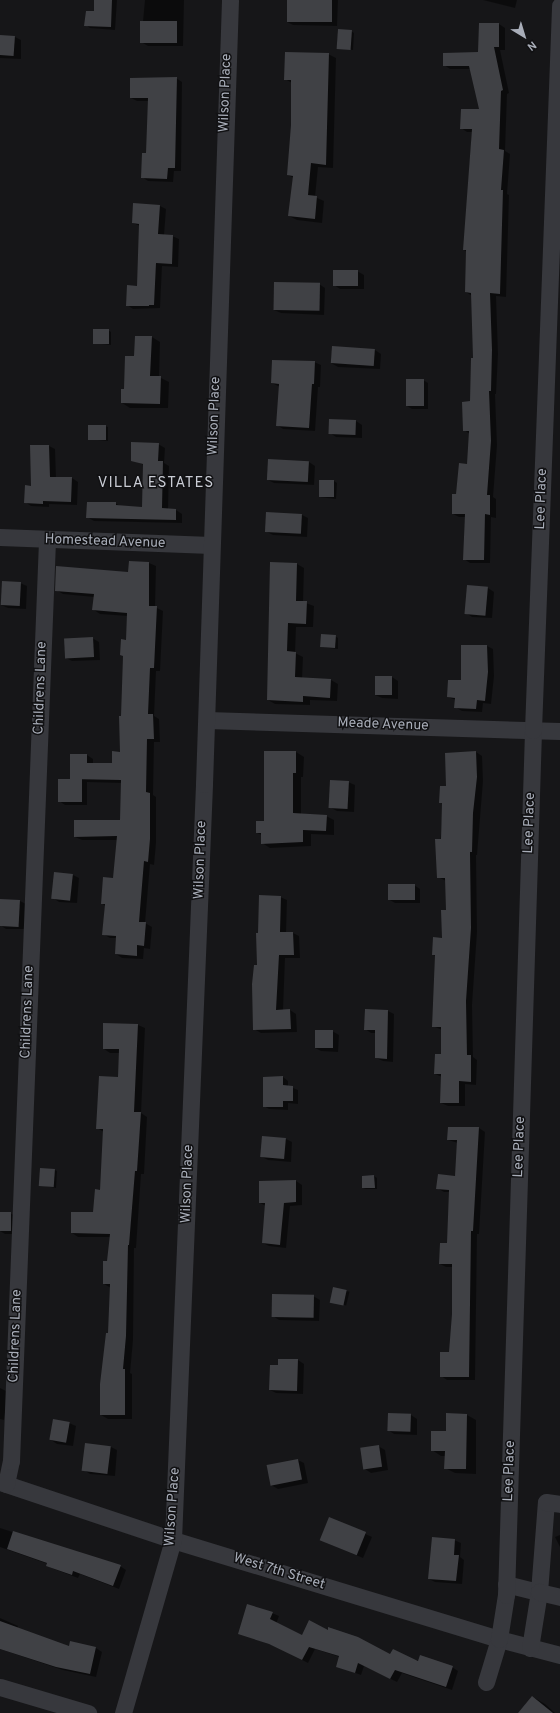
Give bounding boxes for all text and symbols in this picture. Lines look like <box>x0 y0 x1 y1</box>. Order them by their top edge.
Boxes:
north arrow <box>504 16 544 56</box>
text: N <box>524 38 539 53</box>
street label: Wilson Place <box>216 53 236 133</box>
street label: Wilson Place <box>205 376 225 456</box>
street label: Lee Place <box>533 468 551 530</box>
district label: VILLA ESTATES <box>97 475 215 493</box>
street label: Homestead Avenue <box>44 531 166 553</box>
street label: Childrens Lane <box>31 641 51 735</box>
street label: Meade Avenue <box>337 715 429 735</box>
street label: Lee Place <box>521 792 539 854</box>
street label: Wilson Place <box>191 820 211 900</box>
street label: Childrens Lane <box>18 965 38 1059</box>
street label: Lee Place <box>511 1116 529 1178</box>
street label: Wilson Place <box>178 1144 198 1224</box>
street label: Childrens Lane <box>6 1289 26 1383</box>
street label: Lee Place <box>501 1440 519 1502</box>
street label: Wilson Place <box>162 1467 184 1547</box>
street label: West 7th Street <box>231 1550 327 1594</box>

